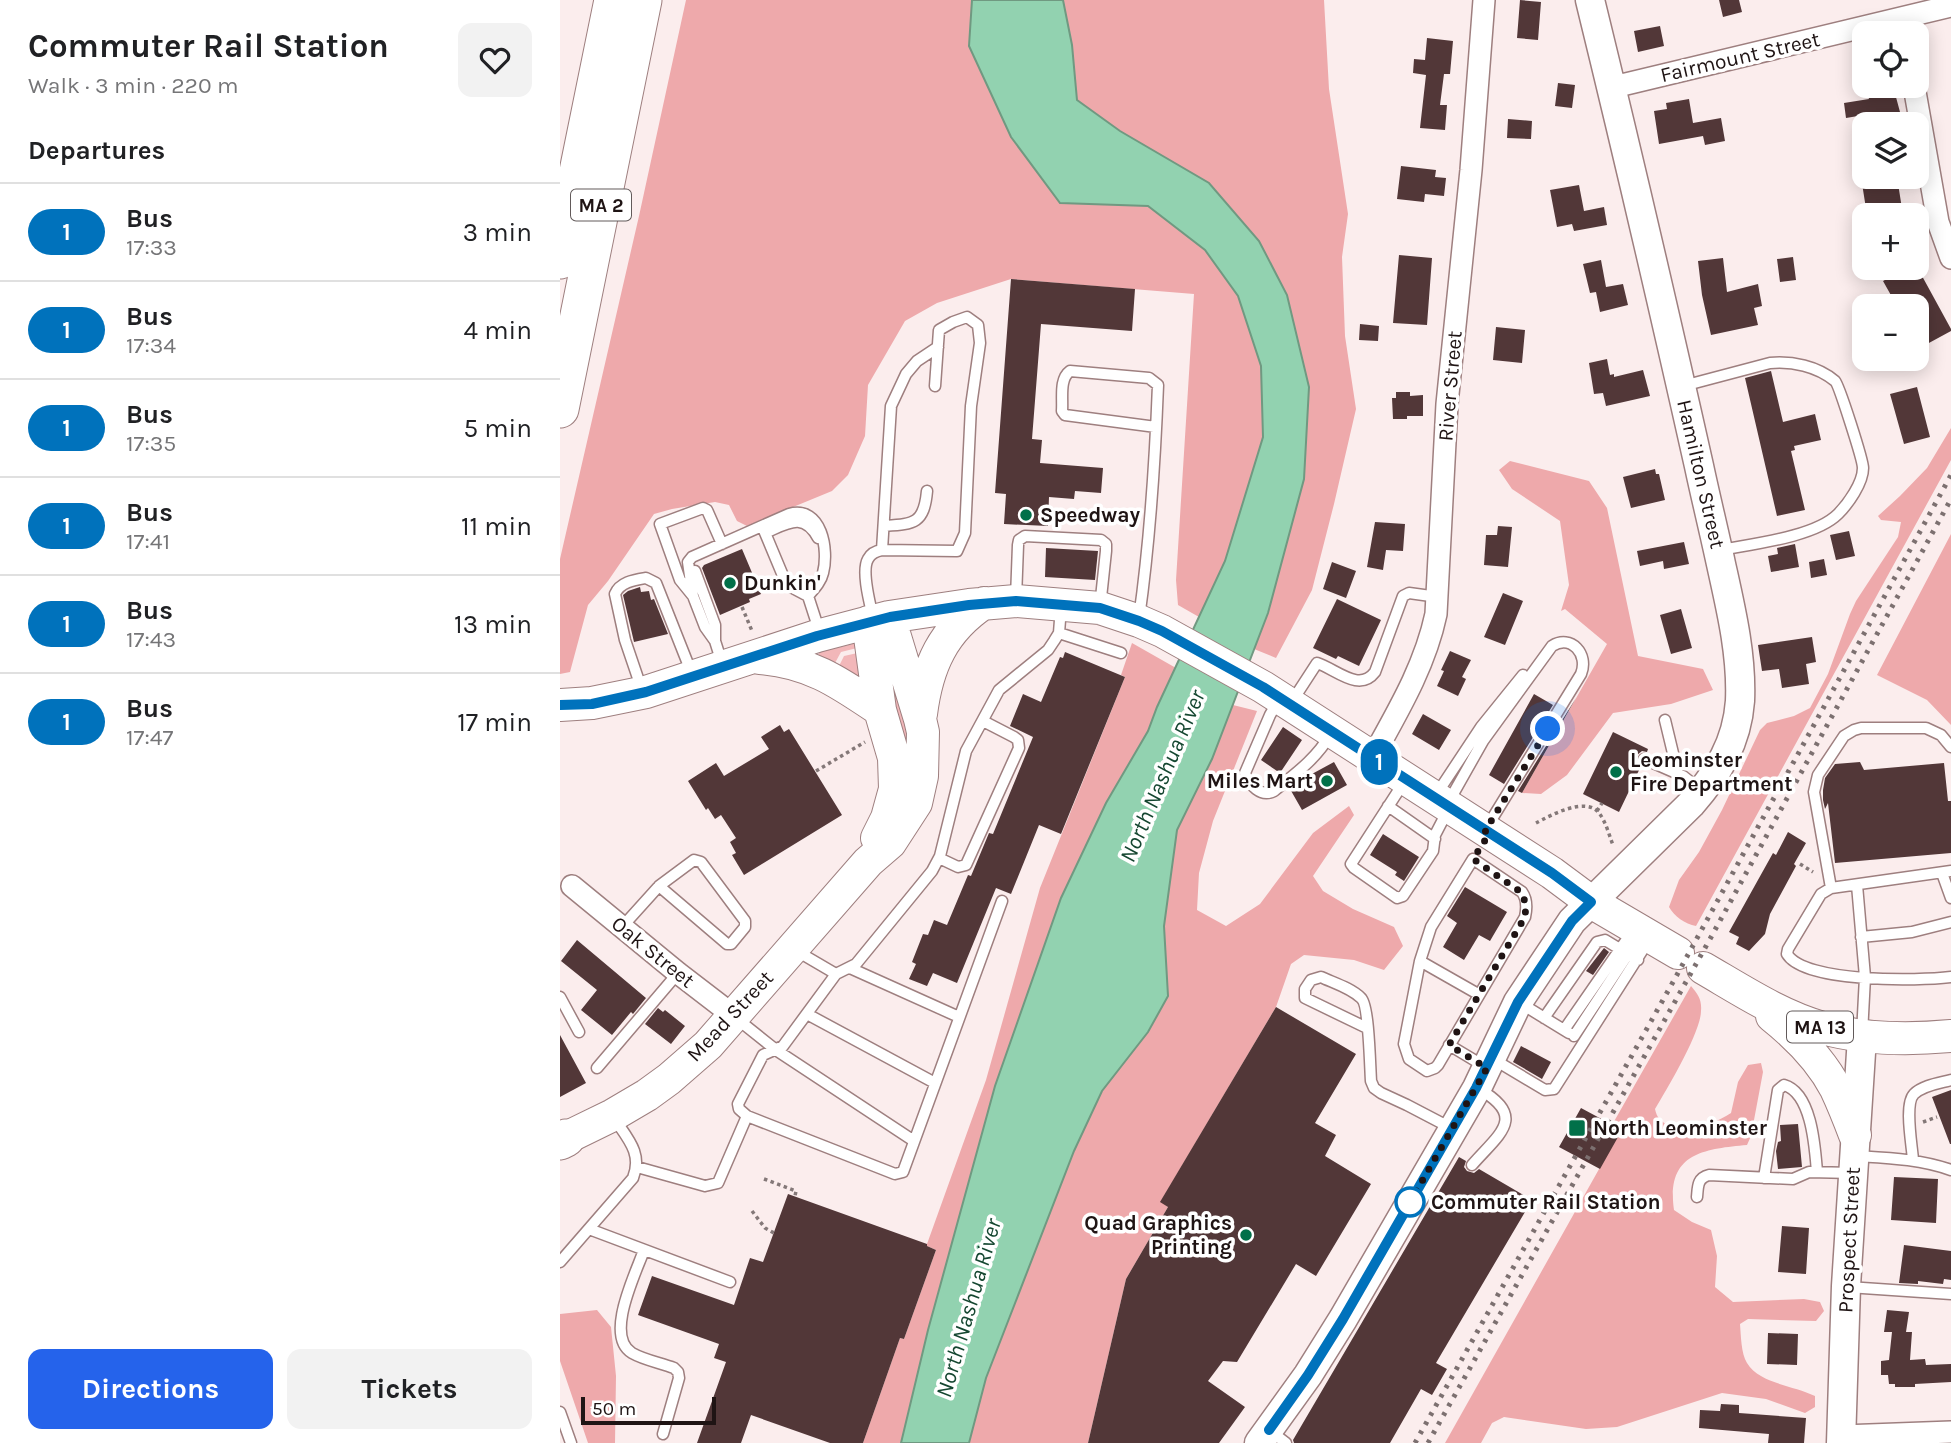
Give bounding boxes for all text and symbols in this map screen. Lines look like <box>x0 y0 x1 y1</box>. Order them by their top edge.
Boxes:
map controls <box>1852 21 1929 371</box>
button: locate <box>1852 21 1929 98</box>
button: heart <box>458 23 532 97</box>
text: Commuter Rail Station <box>28 27 389 65</box>
street label: Fairmount Street <box>1658 27 1822 87</box>
text: Walk · 3 min · 220 m <box>28 72 239 99</box>
button: layers <box>1852 112 1929 189</box>
text: Departures <box>28 135 165 166</box>
road number: MA 2 <box>571 190 631 220</box>
text: Bus <box>126 203 173 234</box>
button: + <box>1852 203 1929 280</box>
text: 3 min <box>463 217 532 248</box>
text: 1 <box>62 218 71 246</box>
text: 17:33 <box>126 234 177 261</box>
button: − <box>1852 294 1929 371</box>
text: Bus <box>126 301 173 332</box>
text: 4 min <box>464 315 532 346</box>
text: 1 <box>62 316 71 344</box>
street label: River Street <box>1433 330 1467 442</box>
text: 17:34 <box>126 332 176 359</box>
street label: Hamilton Street <box>1672 397 1730 551</box>
text: Bus <box>126 399 173 430</box>
text: 5 min <box>463 413 532 444</box>
text: 1 <box>62 414 71 442</box>
text: 17:35 <box>126 430 176 457</box>
text: Bus <box>126 497 173 528</box>
place label: Speedway <box>1040 503 1141 527</box>
marker: Speedway <box>1018 507 1034 523</box>
text: 11 min <box>461 511 532 542</box>
text: 1 <box>62 512 71 540</box>
text: 17:41 <box>126 528 170 555</box>
place label: Dunkin' <box>744 571 821 595</box>
marker: Dunkin' <box>722 575 738 591</box>
text: Bus <box>126 595 173 626</box>
text: 13 min <box>454 609 532 640</box>
text: 1 <box>62 610 71 638</box>
text: 17:43 <box>126 626 176 653</box>
water label: North Nashua River <box>1114 685 1211 866</box>
text: Bus <box>126 693 173 724</box>
text: 17 min <box>457 707 532 738</box>
text: 1 <box>62 708 71 736</box>
your location <box>1530 711 1565 746</box>
text: 17:47 <box>126 724 173 751</box>
line badge: 1 <box>1356 739 1402 785</box>
text: 1 <box>1375 748 1383 776</box>
place label: Leominster Fire Department <box>1630 748 1793 796</box>
marker: Leominster Fire Department <box>1608 764 1624 780</box>
place label: Miles Mart <box>1207 769 1313 793</box>
marker: Miles Mart <box>1319 773 1335 789</box>
street label: Oak Street <box>607 911 699 993</box>
street label: Mead Street <box>682 966 778 1066</box>
road number: MA 13 <box>1787 1012 1853 1042</box>
place label: North Leominster <box>1593 1116 1768 1140</box>
marker: North Leominster <box>1567 1118 1587 1138</box>
street label: Prospect Street <box>1833 1166 1865 1314</box>
marker: Commuter Rail Station <box>1395 1187 1425 1217</box>
place label: Commuter Rail Station <box>1431 1190 1661 1214</box>
place label: Quad Graphics Printing <box>1084 1211 1232 1259</box>
water label: North Nashua River <box>930 1215 1007 1401</box>
marker: Quad Graphics Printing <box>1238 1227 1254 1243</box>
button: Directions <box>28 1349 273 1429</box>
button: Tickets <box>287 1349 532 1429</box>
scale bar <box>581 1394 716 1426</box>
text: 50 m <box>592 1398 636 1420</box>

